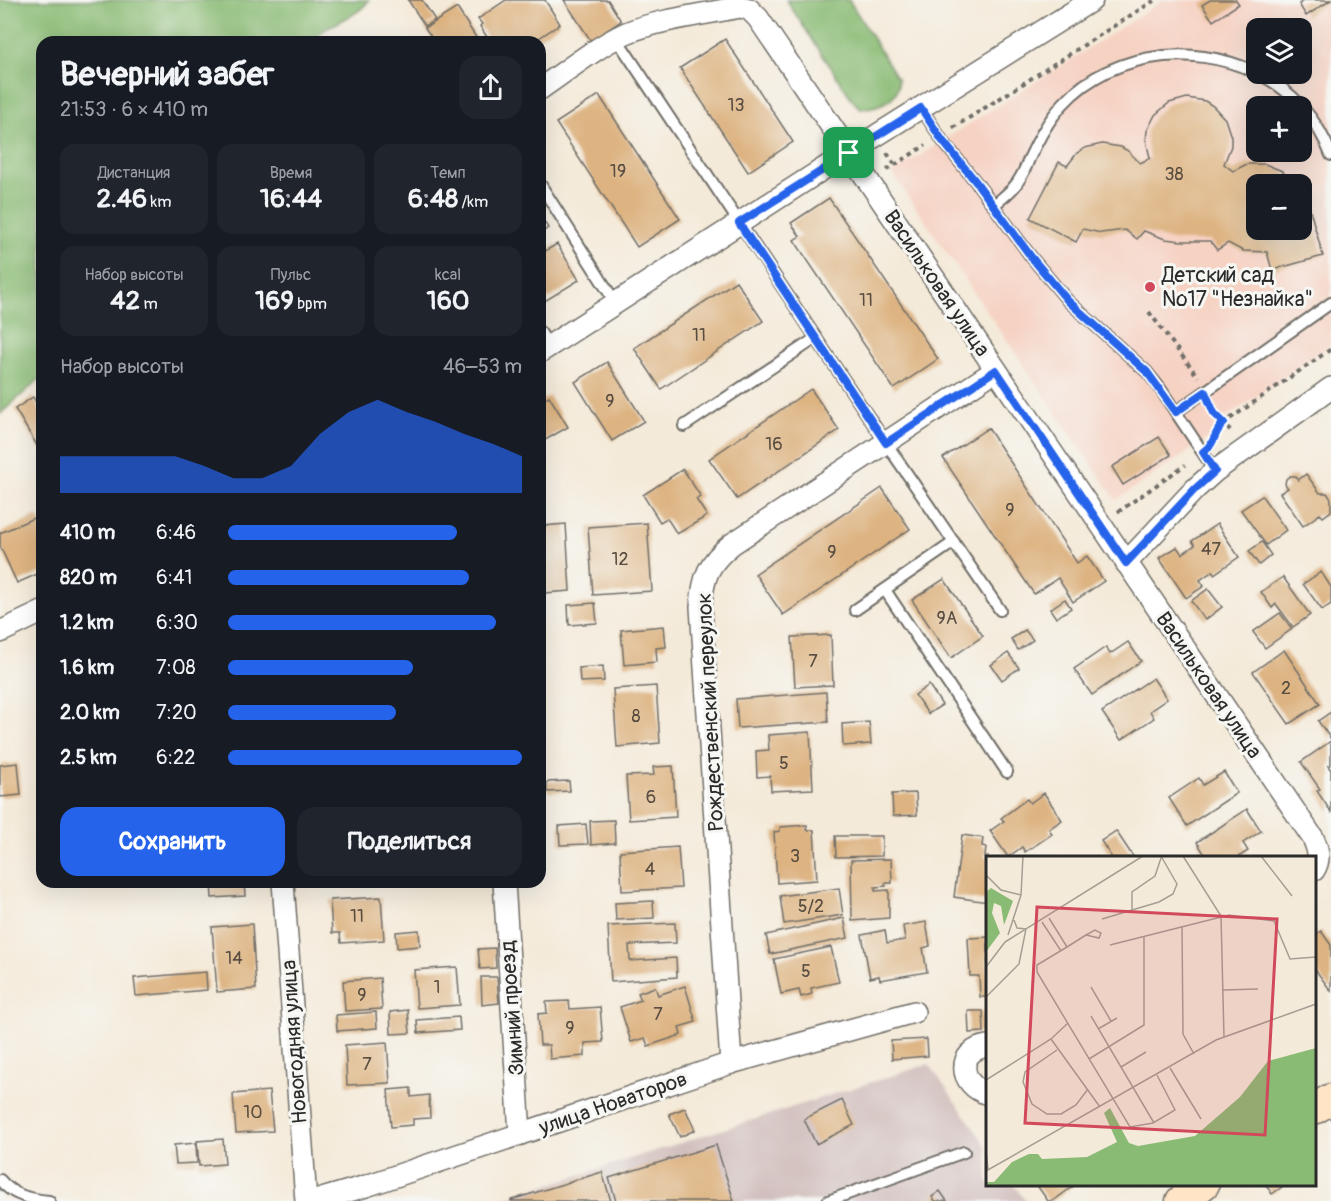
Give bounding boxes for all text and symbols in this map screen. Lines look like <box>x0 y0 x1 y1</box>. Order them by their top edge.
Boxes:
map controls <box>1246 18 1312 240</box>
button: layers <box>1246 18 1312 84</box>
text: Вечерний забег <box>60 54 274 95</box>
button: share <box>459 56 522 119</box>
house number: 13 <box>727 94 745 117</box>
button: + <box>1246 96 1312 162</box>
text: 21:53 · 6 × 410 m <box>60 97 208 122</box>
pin <box>823 127 874 178</box>
icon: arrive <box>832 136 865 169</box>
house number: 19 <box>610 160 626 183</box>
text: Дистанция <box>98 163 170 183</box>
text: Время <box>270 163 312 183</box>
text: Темп <box>430 163 466 183</box>
house number: 38 <box>1164 163 1184 186</box>
button: − <box>1246 174 1312 240</box>
text: 2.46 <box>97 183 147 215</box>
text: 16:44 <box>260 183 322 215</box>
text: 6:48 <box>408 183 458 215</box>
text: km <box>147 192 171 212</box>
text: /km <box>458 192 488 212</box>
street label: Васильковая улица <box>877 205 996 362</box>
place label: Детский сад №17 "Незнайка" <box>1161 262 1313 313</box>
text: Набор высоты <box>84 265 184 285</box>
text: Пульс <box>271 265 311 285</box>
text: kcal <box>435 265 461 285</box>
marker: Детский сад №17 "Незнайка" <box>1143 280 1157 294</box>
text: 42 <box>110 285 140 317</box>
text: 169 <box>255 285 294 317</box>
text: 160 <box>426 285 470 317</box>
house number: 11 <box>859 289 873 312</box>
text: m <box>140 294 158 314</box>
text: bpm <box>294 294 327 314</box>
house number: 11 <box>692 324 706 347</box>
text: Набор высоты <box>60 354 184 379</box>
text: 46–53 m <box>443 354 522 379</box>
house number: 9 <box>605 390 615 413</box>
house number: 16 <box>765 433 783 456</box>
house number: 9 <box>1005 499 1015 522</box>
text: 410 m <box>60 520 115 545</box>
text: 6:46 <box>156 520 196 545</box>
house number: 47 <box>1201 538 1221 561</box>
house number: 9 <box>827 541 837 564</box>
house number: 12 <box>611 548 629 571</box>
text: 820 m <box>60 565 117 590</box>
text: 6:41 <box>156 565 192 590</box>
street label: Рождественский переулок <box>691 592 730 832</box>
house number: 9А <box>937 607 958 630</box>
street label: Васильковая улица <box>1149 607 1268 764</box>
text: 1.2 km <box>60 610 114 635</box>
text: 6:30 <box>156 610 198 635</box>
house number: 7 <box>808 650 818 673</box>
text: 1.6 km <box>60 655 114 680</box>
text: 7:08 <box>156 655 196 680</box>
house number: 2 <box>1281 677 1291 700</box>
text: 2.0 km <box>60 700 120 725</box>
text: 7:20 <box>156 700 197 725</box>
house number: 8 <box>631 705 641 728</box>
text: 2.5 km <box>60 745 117 770</box>
text: 6:22 <box>156 745 195 770</box>
house number: 5 <box>779 752 789 775</box>
house number: 6 <box>646 786 656 809</box>
button: Сохранить <box>60 807 285 876</box>
button: Поделиться <box>297 807 522 876</box>
house number: 3 <box>790 845 800 868</box>
inset map <box>986 856 1316 1186</box>
house number: 4 <box>645 858 656 881</box>
house number: 5/2 <box>798 895 824 918</box>
house number: 11 <box>350 905 364 928</box>
street label: Зимний проезд <box>494 939 531 1076</box>
house number: 14 <box>225 947 243 970</box>
street label: Новогодняя улица <box>275 959 314 1125</box>
house number: 5 <box>801 960 811 983</box>
house number: 1 <box>433 976 441 999</box>
house number: 9 <box>357 984 367 1007</box>
house number: 7 <box>653 1003 663 1026</box>
house number: 9 <box>565 1017 575 1040</box>
house number: 7 <box>362 1053 372 1076</box>
street label: улица Новаторов <box>535 1066 691 1142</box>
house number: 10 <box>243 1101 263 1124</box>

